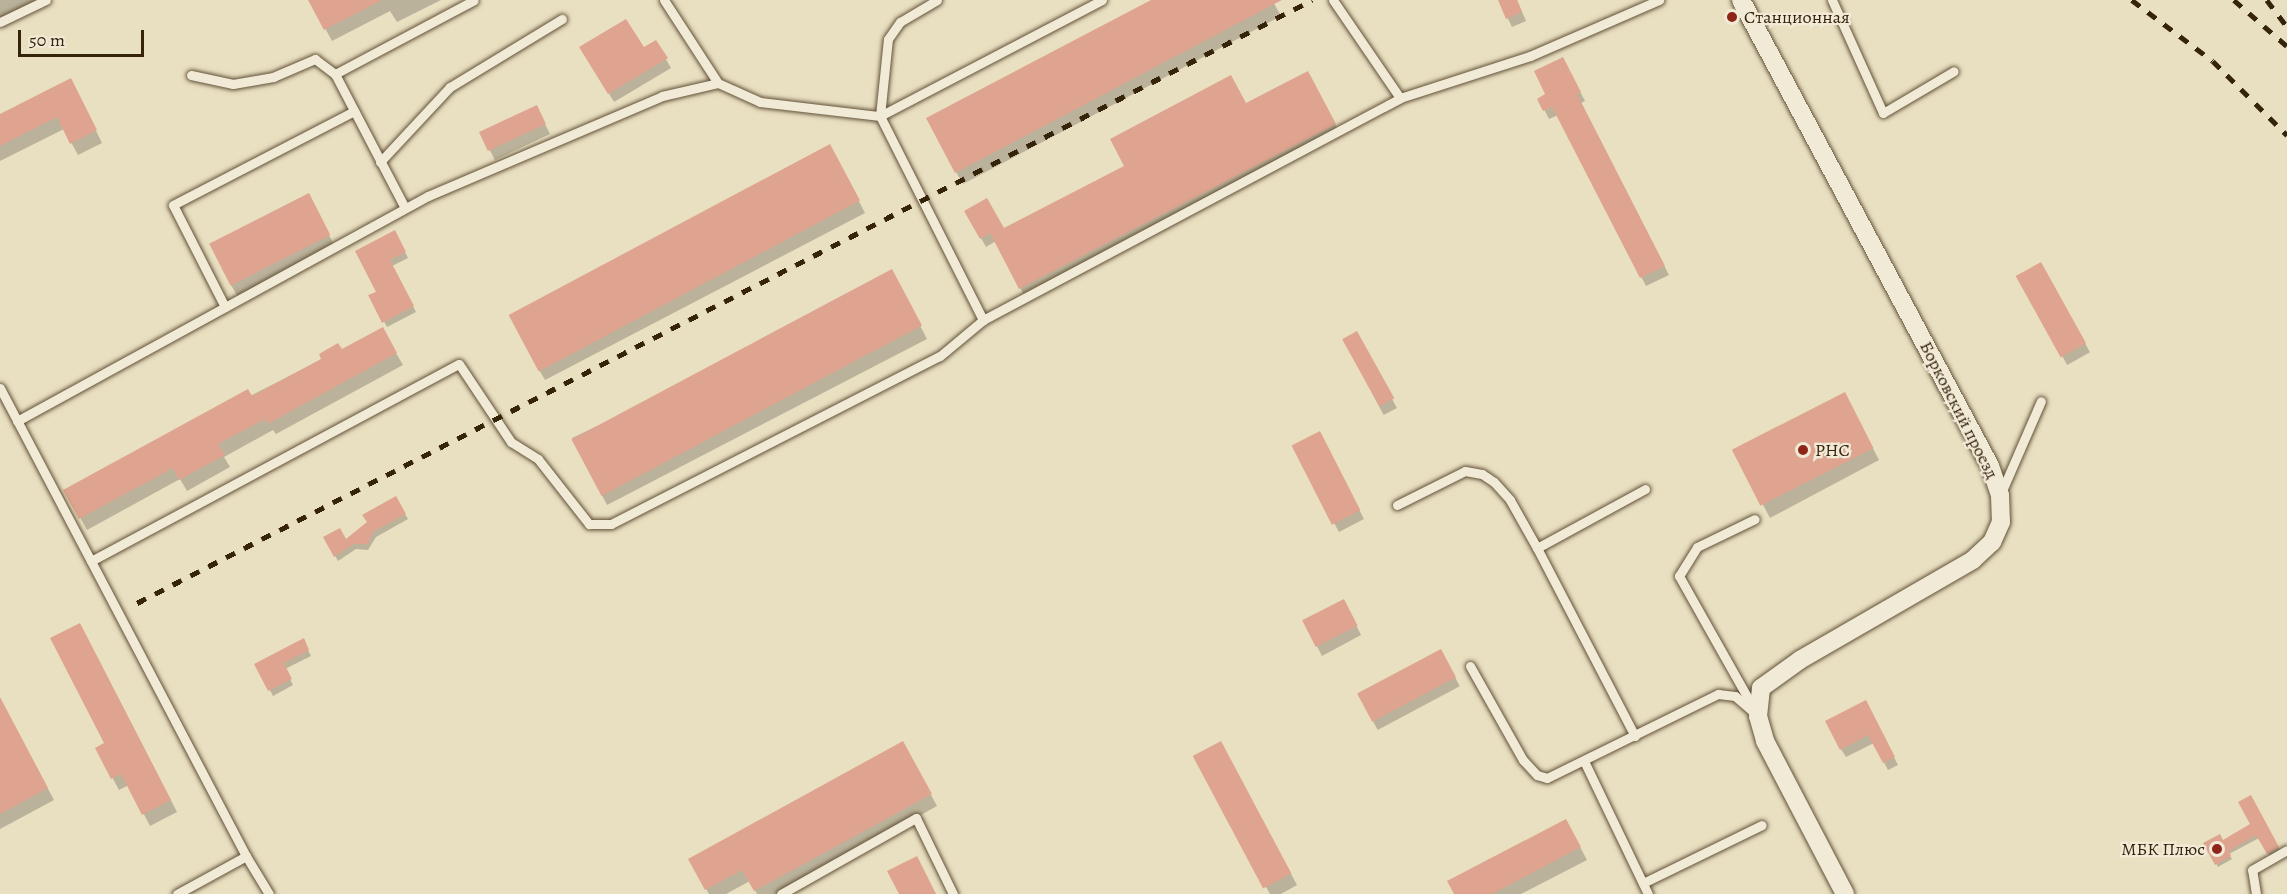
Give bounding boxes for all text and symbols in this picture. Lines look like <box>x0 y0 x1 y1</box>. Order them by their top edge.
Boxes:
place label: Станционная <box>1744 6 1850 28</box>
marker: Станционная <box>1725 10 1739 24</box>
scale bar <box>21 18 147 56</box>
text: 50 m <box>29 28 65 52</box>
street label: Борковский проезд <box>1915 338 2003 482</box>
place label: РНС <box>1815 439 1850 461</box>
marker: РНС <box>1796 443 1810 457</box>
place label: МБК Плюс <box>2121 838 2205 860</box>
marker: МБК Плюс <box>2210 842 2224 856</box>

